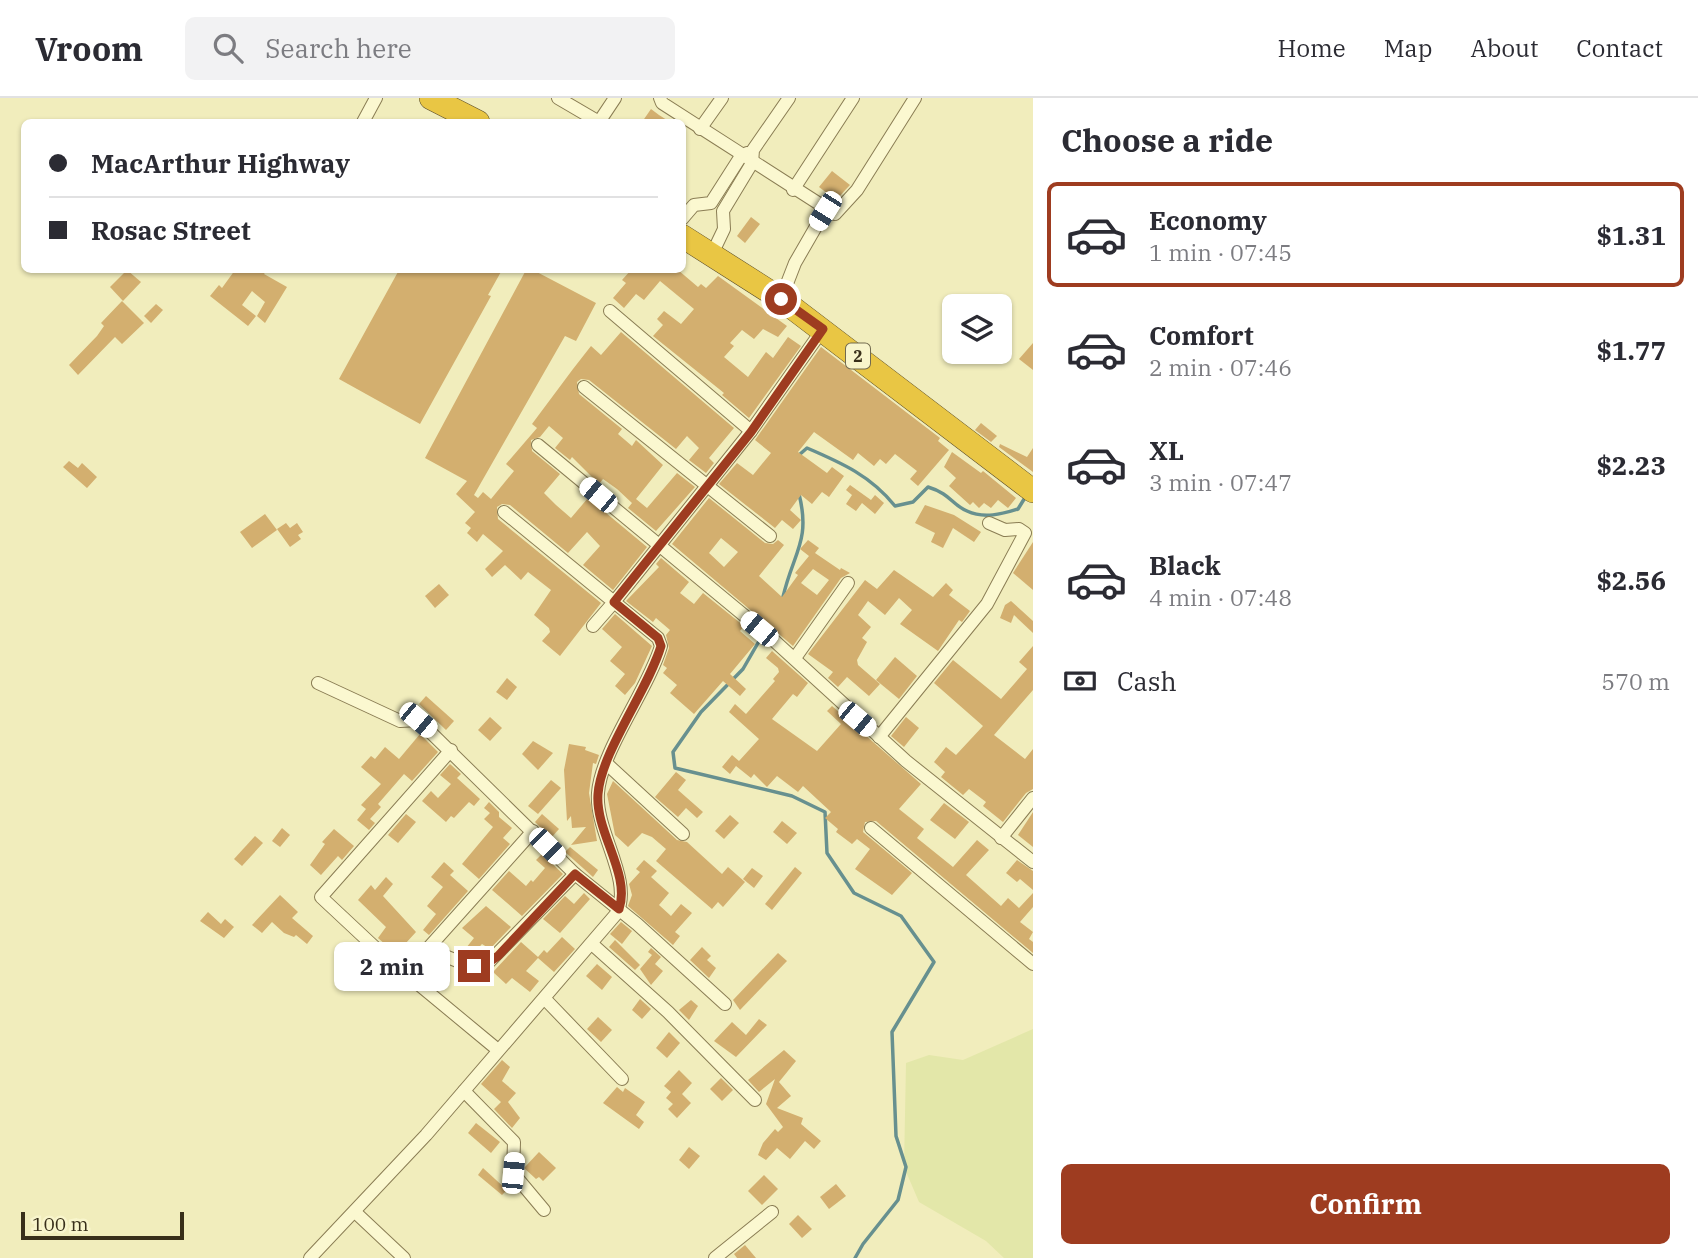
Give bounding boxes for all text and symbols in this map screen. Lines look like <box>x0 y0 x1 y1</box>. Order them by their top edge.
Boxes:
search box <box>185 17 675 80</box>
text: Vroom <box>35 27 143 70</box>
icon: search <box>209 29 247 67</box>
text: Search here <box>265 31 412 65</box>
text: Home <box>1278 32 1346 64</box>
text: Map <box>1384 32 1432 64</box>
text: About <box>1470 32 1538 64</box>
text: Contact <box>1576 32 1663 64</box>
text: Choose a ride <box>1061 119 1273 161</box>
text: MacArthur Highway <box>91 146 350 180</box>
car <box>805 188 846 234</box>
icon: car <box>1065 203 1128 266</box>
text: Economy <box>1149 203 1267 237</box>
text: Rosac Street <box>91 213 251 247</box>
text: $1.31 <box>1596 218 1666 252</box>
text: 1 min · 07:45 <box>1149 237 1292 267</box>
route start <box>765 283 797 315</box>
map controls <box>942 294 1012 364</box>
button: layers <box>942 294 1012 364</box>
icon: car <box>1065 318 1128 381</box>
text: Comfort <box>1149 318 1254 352</box>
text: $1.77 <box>1596 333 1666 367</box>
road number: 2 <box>846 344 870 368</box>
text: 2 min · 07:46 <box>1149 352 1292 382</box>
icon: car <box>1065 433 1128 496</box>
text: XL <box>1149 433 1184 467</box>
text: $2.23 <box>1596 448 1666 482</box>
text: 3 min · 07:47 <box>1149 467 1292 497</box>
car <box>576 473 621 517</box>
icon: car <box>1065 548 1128 611</box>
text: Black <box>1149 548 1221 582</box>
text: $2.56 <box>1596 563 1666 597</box>
text: 4 min · 07:48 <box>1149 582 1292 612</box>
car <box>737 607 782 651</box>
icon: cash <box>1061 662 1099 700</box>
text: Cash <box>1117 664 1177 698</box>
text: 570 m <box>1601 666 1670 696</box>
car <box>835 697 880 741</box>
car <box>396 698 441 742</box>
car <box>525 824 570 868</box>
callout: 2 min <box>334 942 449 990</box>
route end <box>458 950 490 982</box>
text: 2 min <box>360 951 424 981</box>
car <box>501 1151 526 1195</box>
button: Confirm <box>1061 1164 1670 1244</box>
scale bar <box>21 1209 184 1241</box>
text: 100 m <box>32 1212 89 1236</box>

